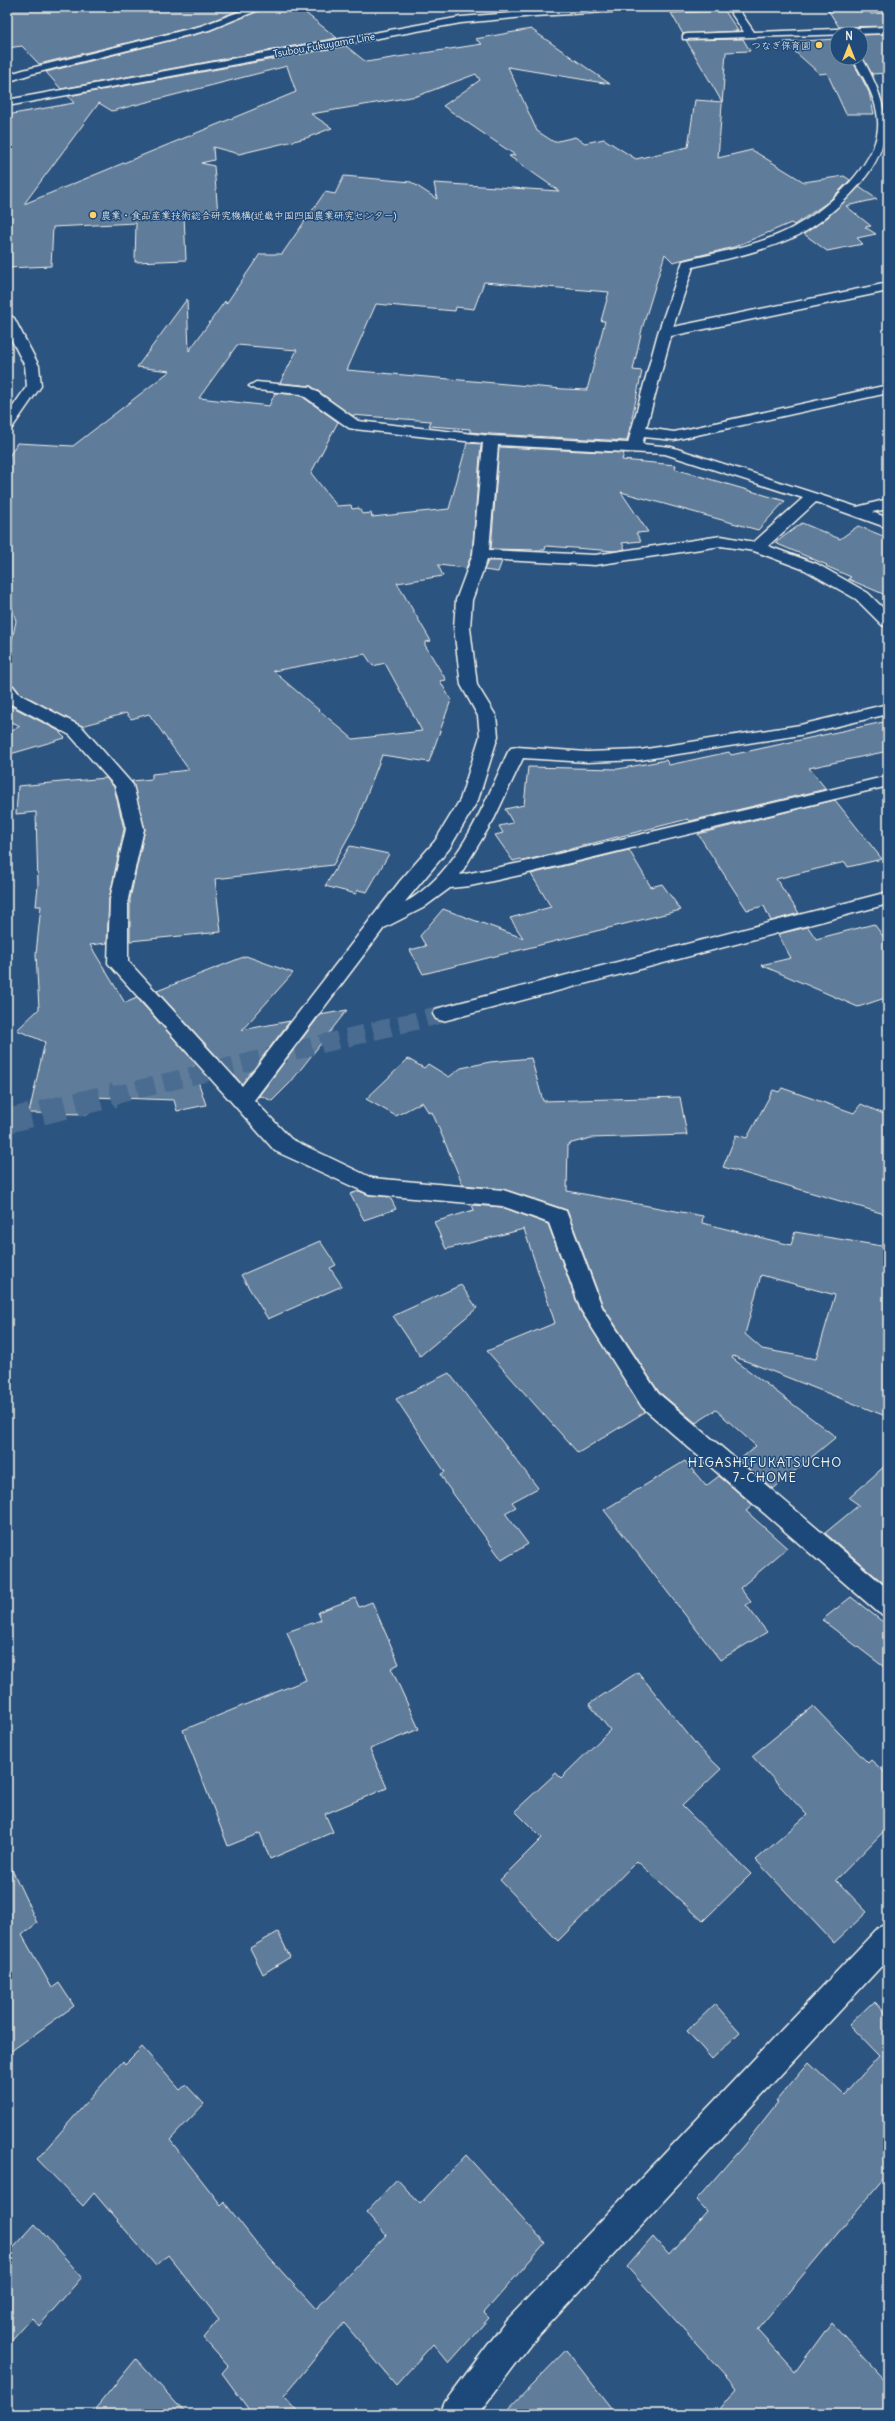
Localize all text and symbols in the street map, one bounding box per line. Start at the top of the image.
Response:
north arrow [829,26,869,66]
text: N [845,29,853,43]
street label: Tsubou Fukuyama Line [272,30,376,60]
place label: つなぎ保育園 [751,39,811,52]
marker: つなぎ保育園 [814,40,824,50]
place label: 農業・食品産業技術総合研究機構(近畿中国四国農業研究センター) [101,209,397,222]
marker: 農業・食品産業技術総合研究機構(近畿中国四国農業研究センター) [88,210,98,220]
district label: HIGASHIFUKATSUCHO 7-CHOME [688,1454,842,1486]

